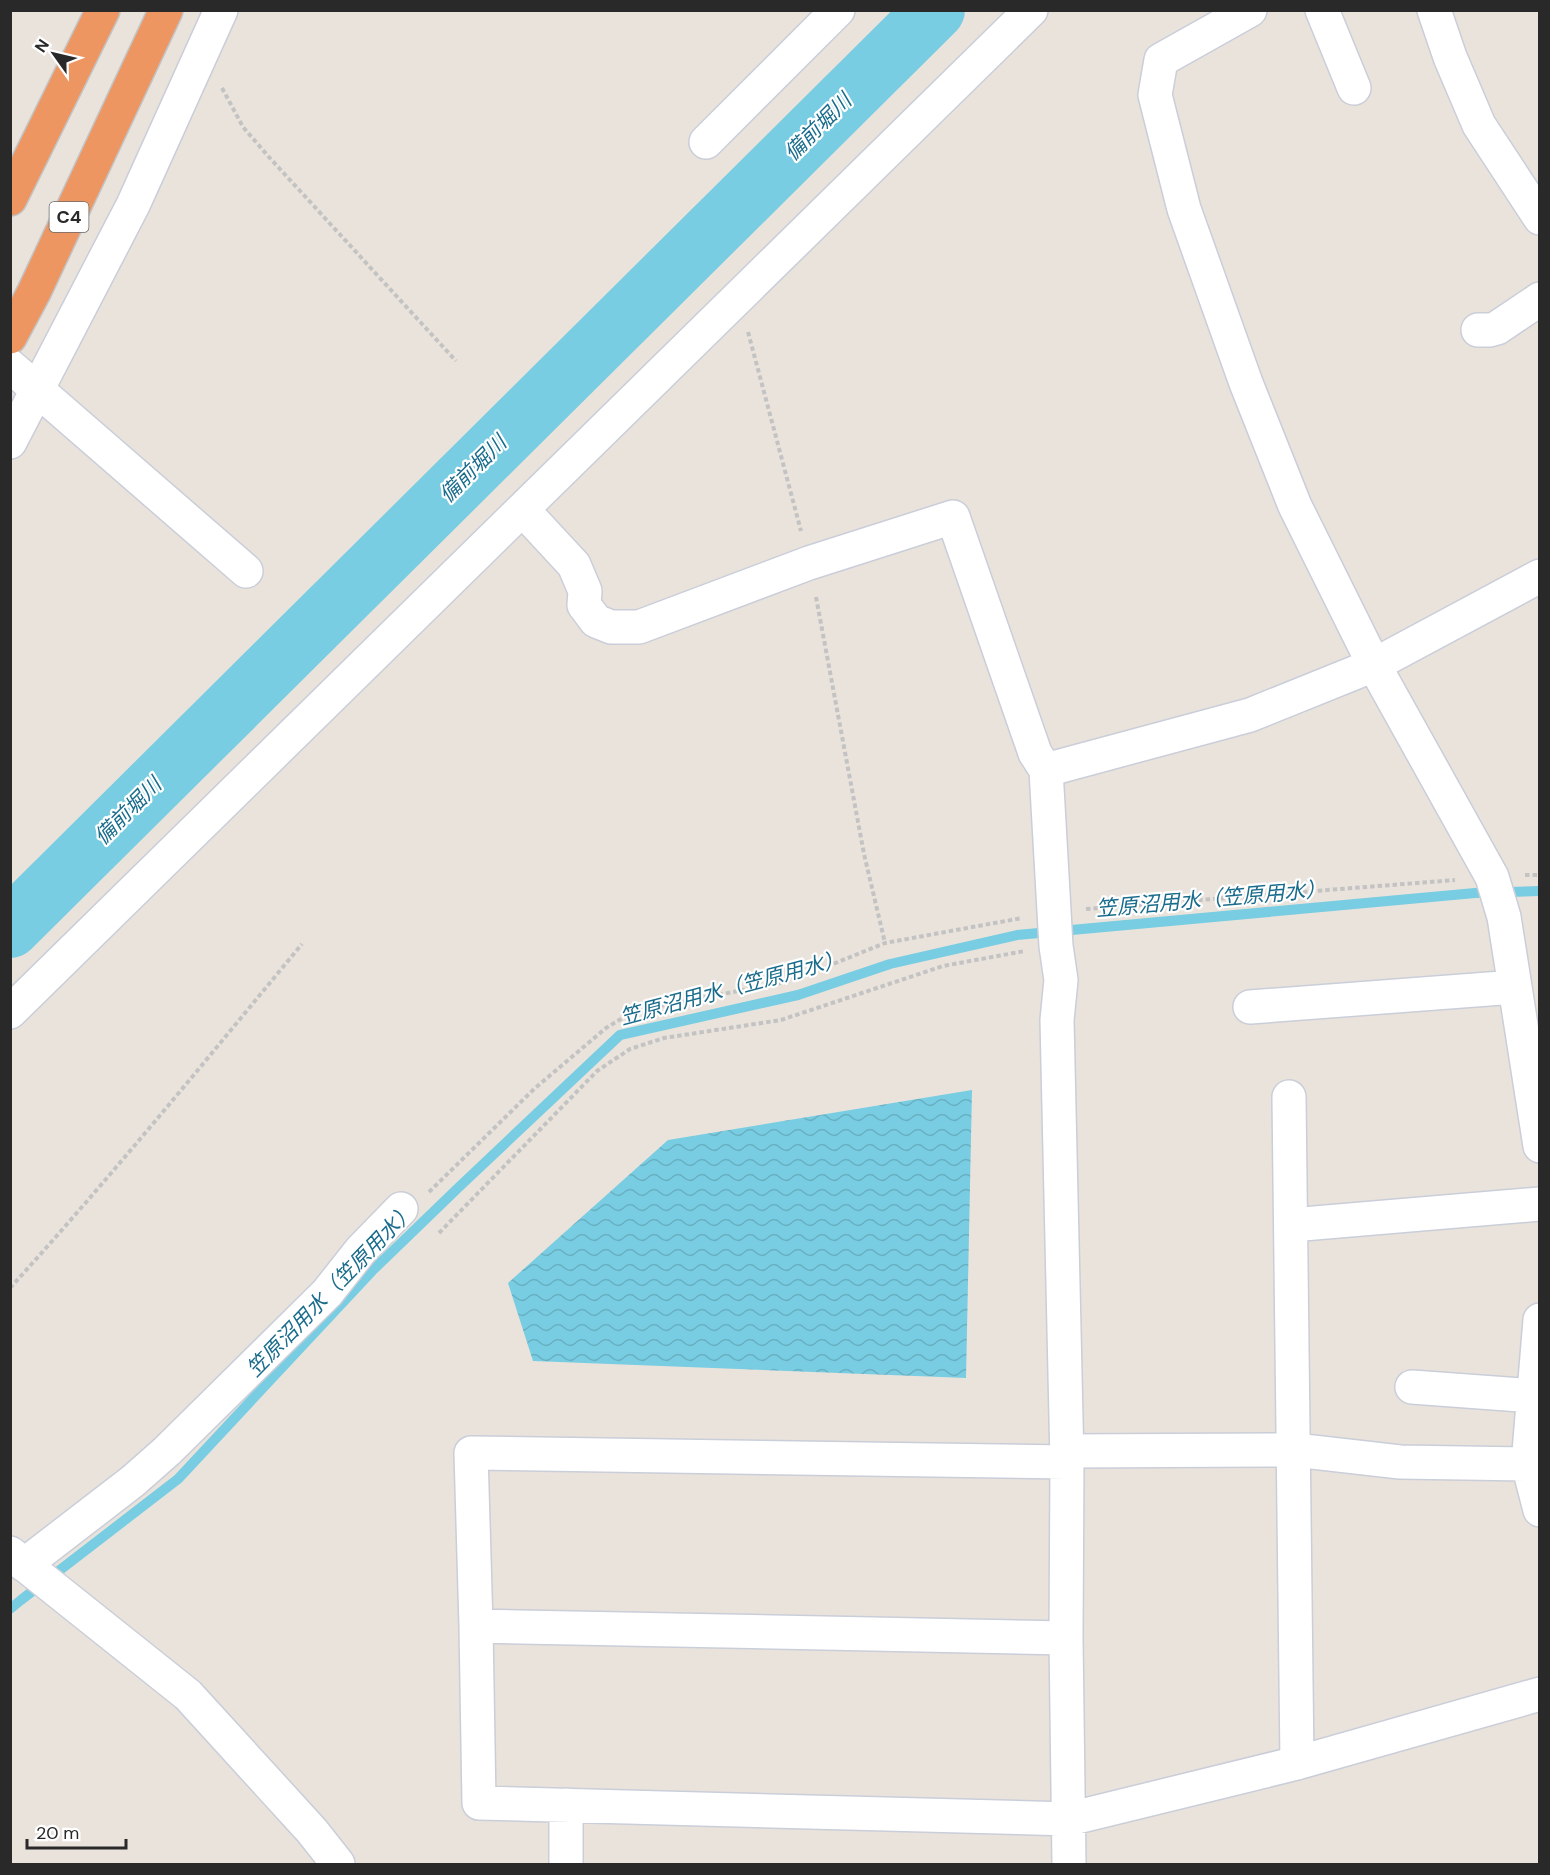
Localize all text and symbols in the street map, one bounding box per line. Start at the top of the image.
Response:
north arrow [24,24,84,84]
text: N [30,35,54,57]
water label: 備前堀川 [778,86,859,167]
road number: C4 [50,202,88,232]
water label: 備前堀川 [433,428,514,509]
water label: 備前堀川 [88,770,169,851]
water label: 笠原沼用水（笠原用水） [1095,875,1327,923]
water label: 笠原沼用水（笠原用水） [617,945,847,1031]
water label: 笠原沼用水（笠原用水） [241,1197,421,1383]
scale bar [27,1812,126,1850]
text: 20 m [36,1821,79,1845]

